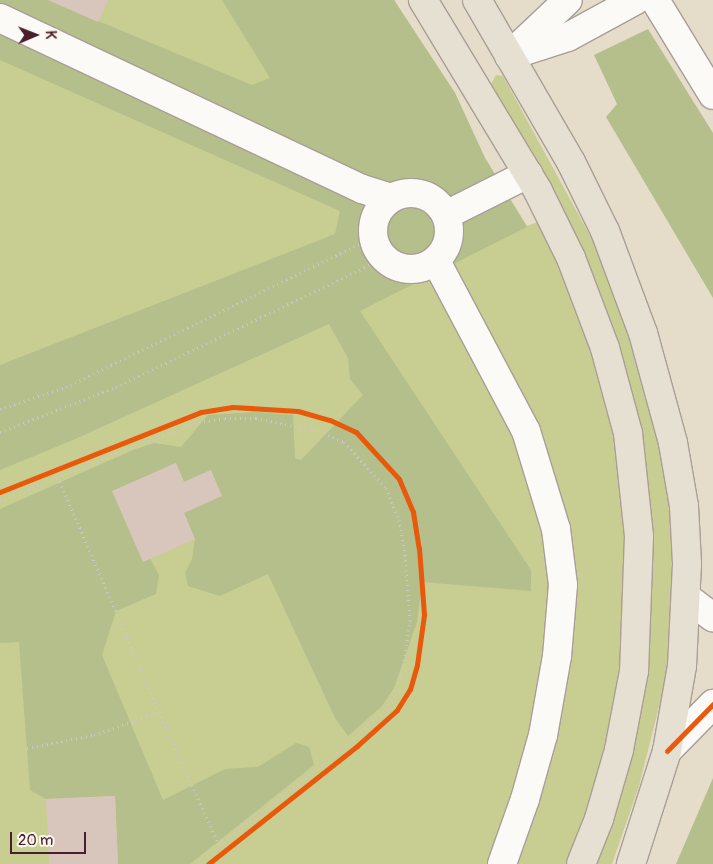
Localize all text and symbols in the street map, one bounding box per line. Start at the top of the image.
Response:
north arrow [10,10,60,60]
text: K [42,30,59,39]
scale bar [12,822,89,854]
text: 20 m [18,831,53,850]

